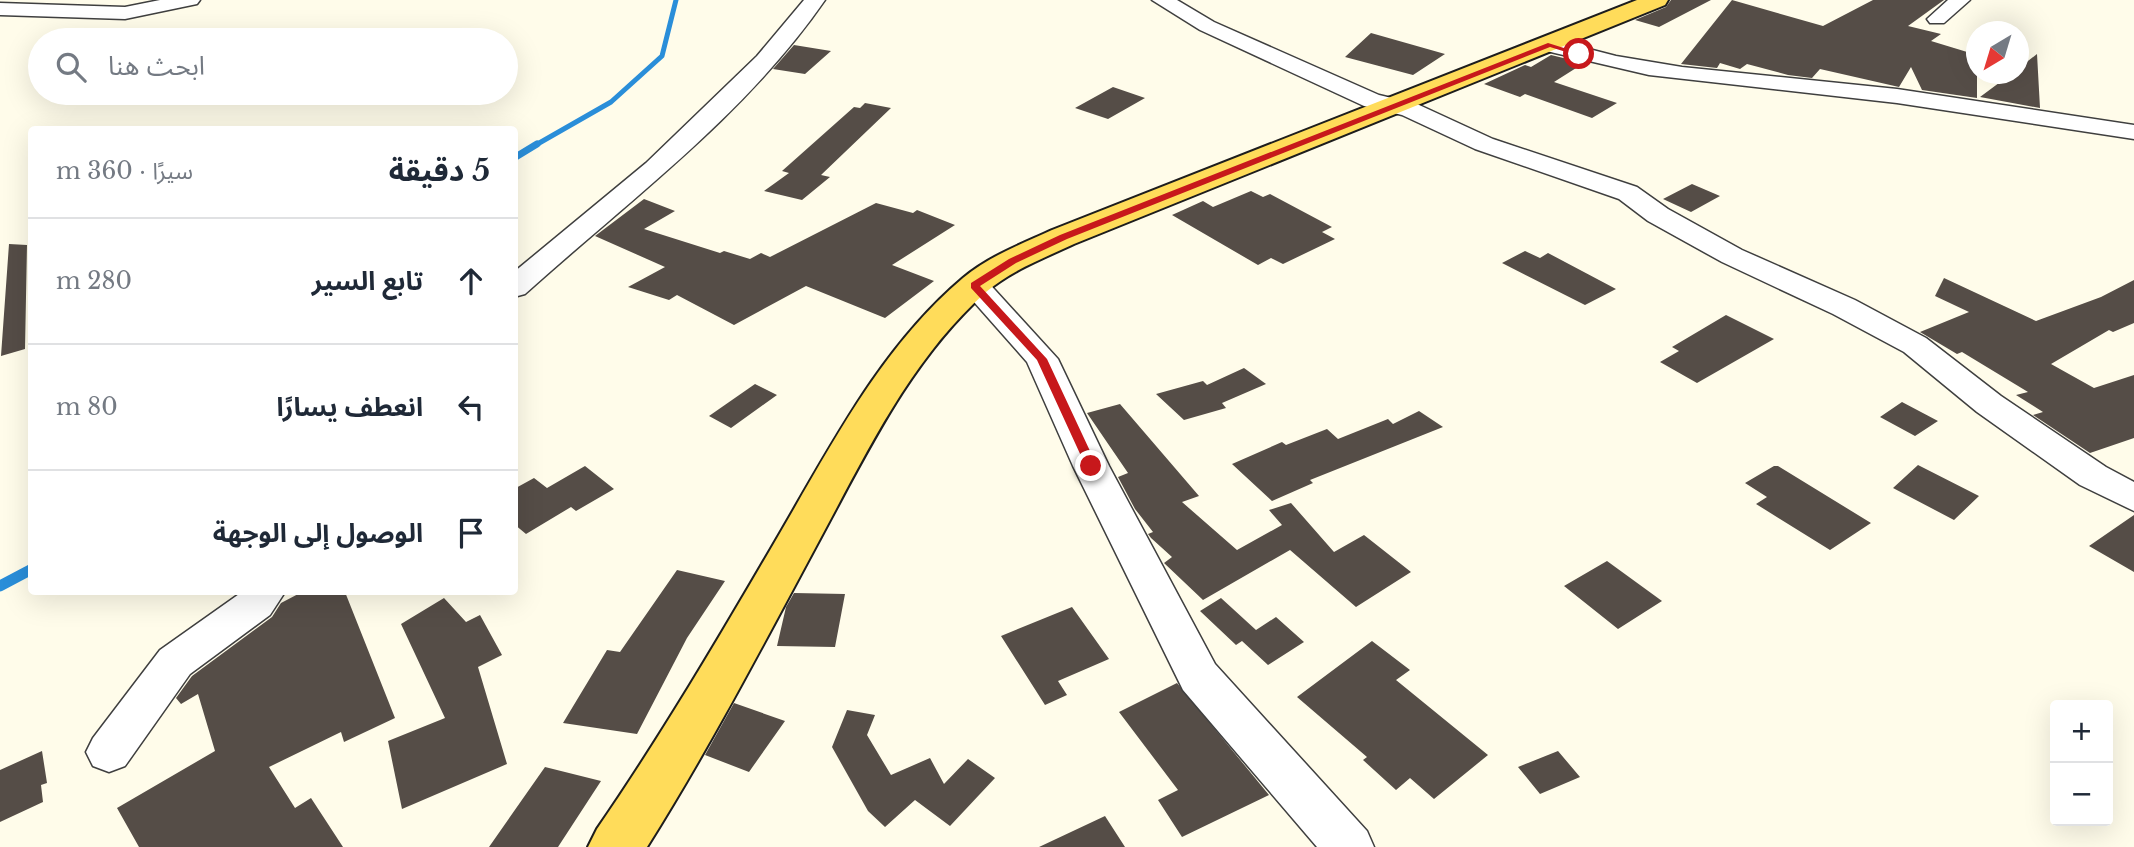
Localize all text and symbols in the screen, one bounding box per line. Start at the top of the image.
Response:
north arrow [1966,21,2029,84]
search box [28,28,518,105]
route start [1563,38,1594,69]
icon: search [52,48,90,86]
text: ابحث هنا [108,50,205,82]
text: 5 دقيقة [389,152,490,189]
text: سيرًا · 360 m [56,157,193,185]
icon: ahead [452,262,490,300]
text: تابع السير [312,265,423,297]
text: 280 m [56,267,132,295]
icon: left [452,388,490,426]
text: انعطف يسارًا [276,391,423,423]
text: 80 m [56,393,118,421]
route end [1075,450,1106,481]
icon: arrive [452,514,490,552]
text: الوصول إلى الوجهة [213,517,423,549]
map controls [2050,700,2113,826]
button: + [2050,700,2113,763]
button: − [2050,763,2113,826]

